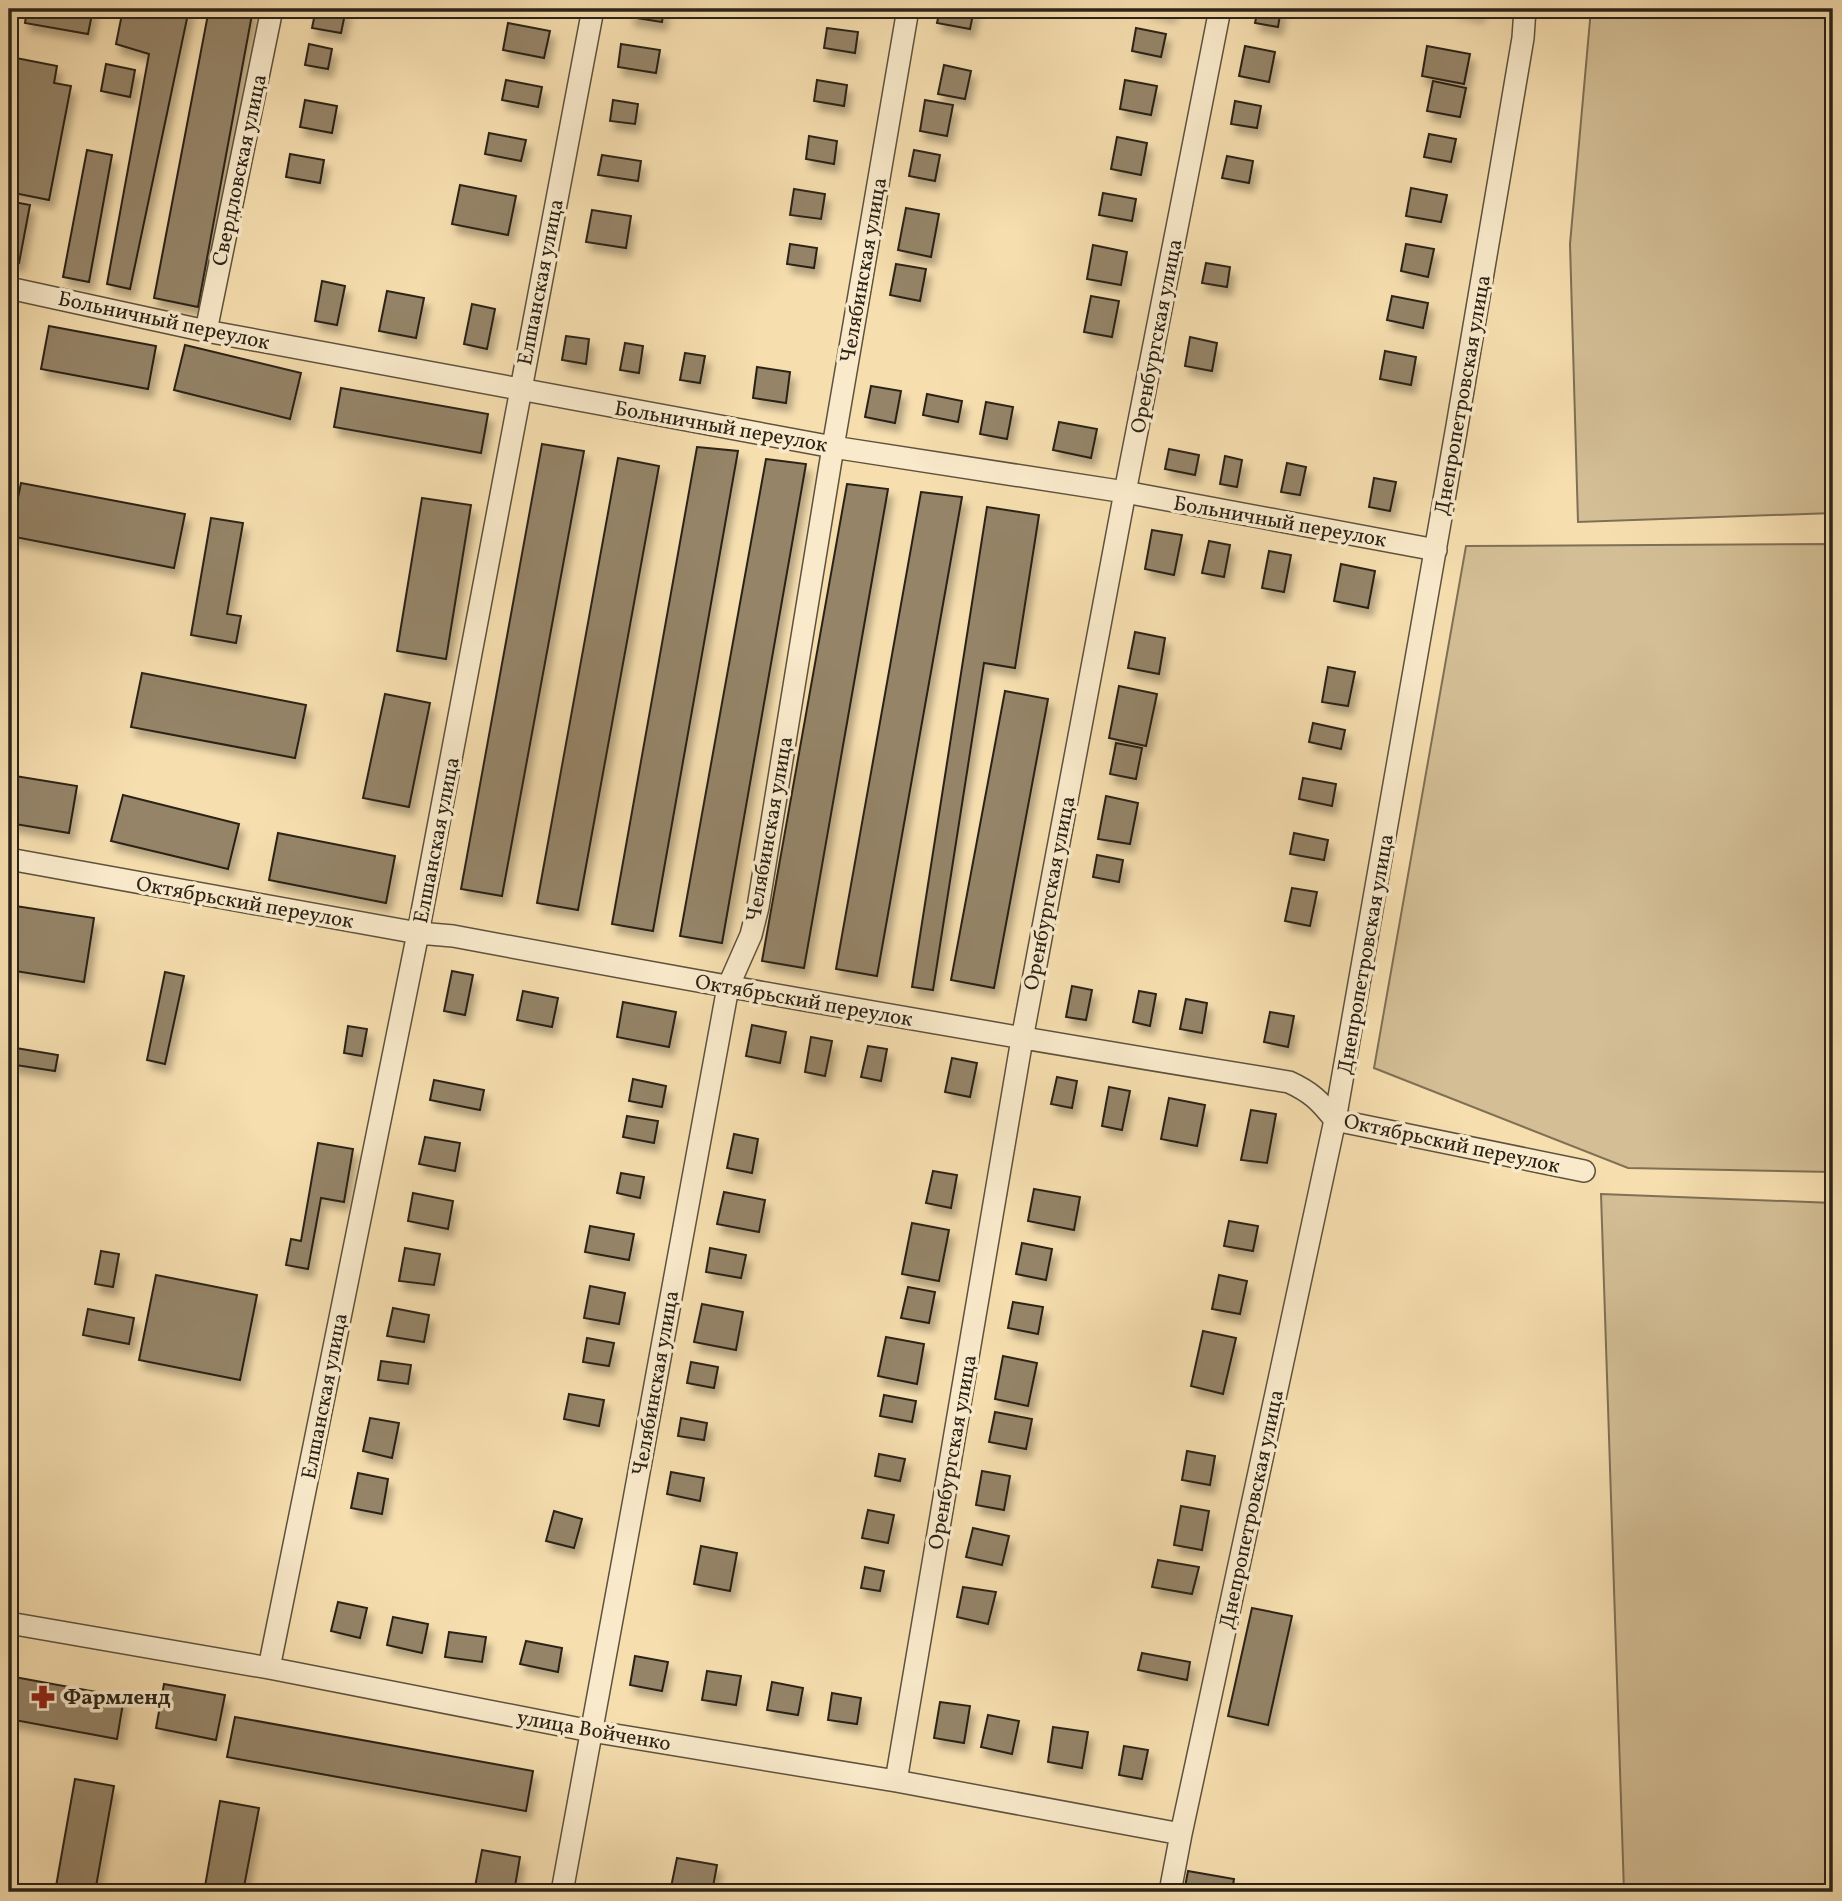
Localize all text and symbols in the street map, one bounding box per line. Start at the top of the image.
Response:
street label: Свердловская улица [206,72,275,269]
street label: Челябинская улица [834,175,895,365]
street label: Елшанская улица [511,197,572,368]
street label: Оренбургская улица [1124,237,1191,436]
street label: Днепропетровская улица [1428,273,1499,518]
street label: Больничный переулок [55,285,272,358]
street label: Больничный переулок [612,394,829,460]
street label: Больничный переулок [1171,489,1388,555]
street label: Челябинская улица [740,734,801,924]
street label: Елшанская улица [407,755,468,926]
street label: Оренбургская улица [1017,794,1084,993]
street label: Днепропетровская улица [1331,832,1402,1077]
street label: Октябрьский переулок [134,870,356,937]
street label: Октябрьский переулок [693,968,915,1035]
street label: Октябрьский переулок [1341,1107,1562,1182]
street label: Челябинская улица [626,1288,687,1478]
street label: Елшанская улица [295,1311,356,1482]
street label: Оренбургская улица [922,1353,985,1552]
street label: Днепропетровская улица [1213,1387,1292,1632]
pharmacy icon: Фармленд [29,1683,57,1711]
place label: Фармленд [63,1684,171,1713]
street label: улица Войченко [515,1704,673,1759]

